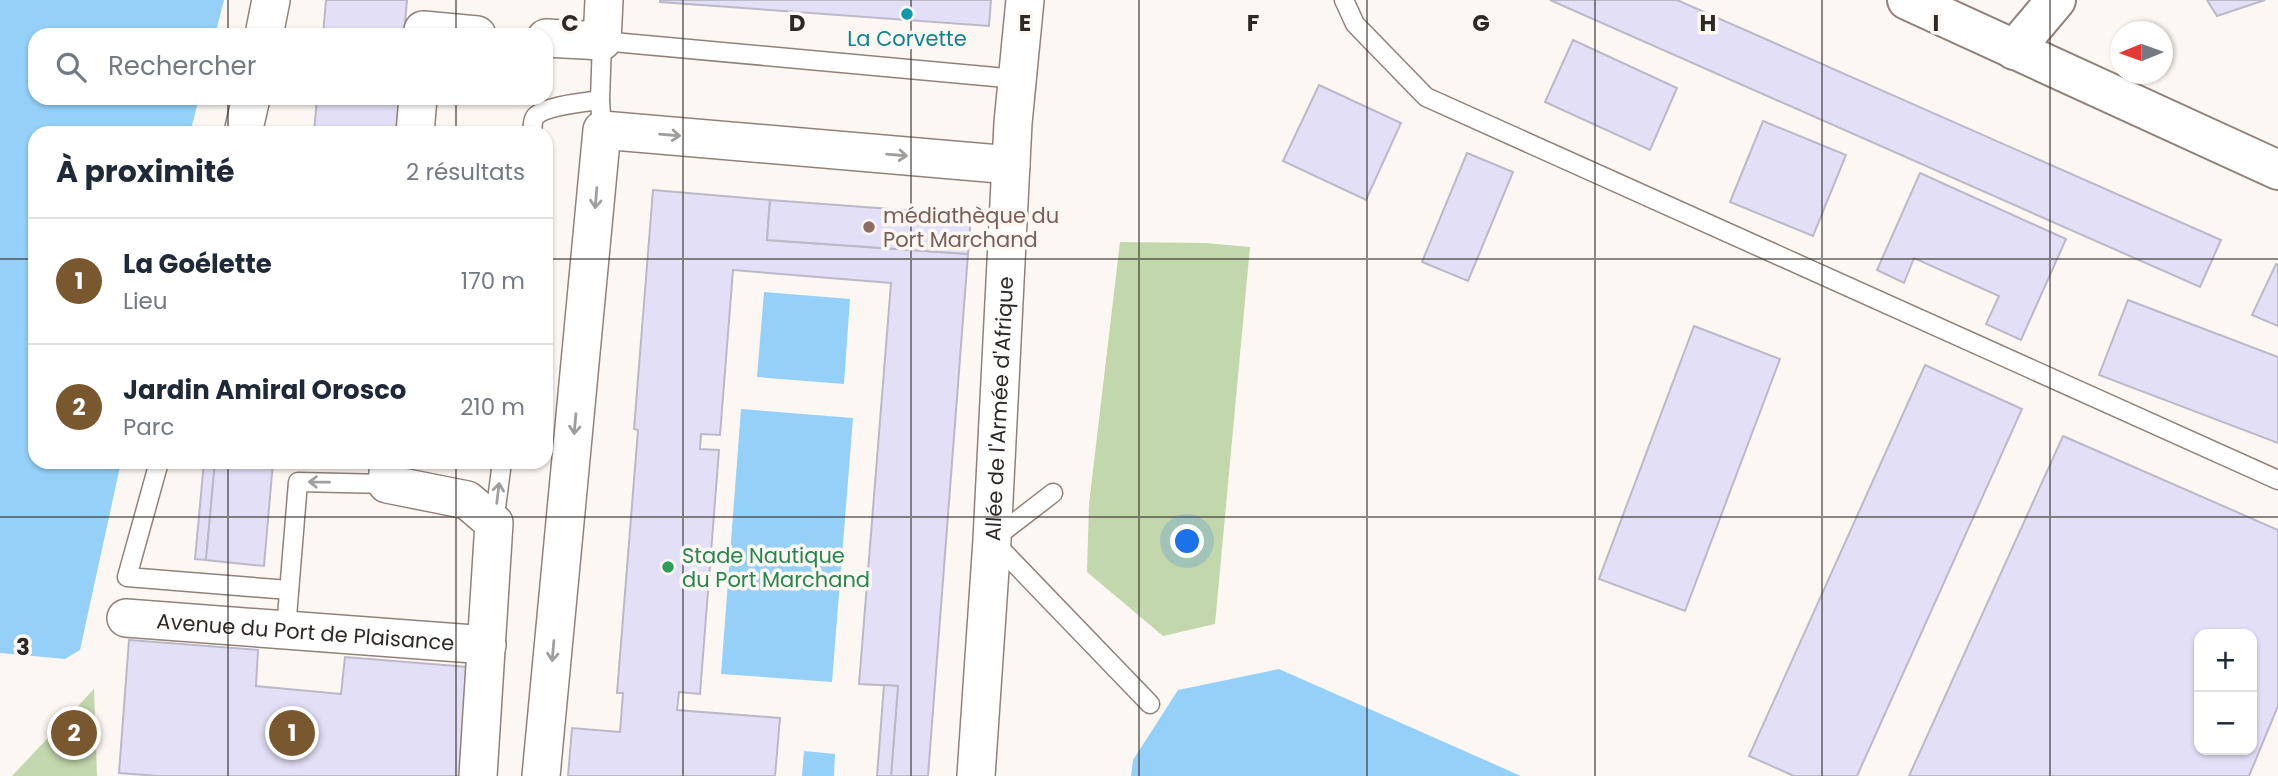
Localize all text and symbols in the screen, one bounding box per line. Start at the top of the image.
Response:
marker: La Corvette [899,6,915,22]
text: C [561,7,579,39]
text: D [789,7,805,39]
text: E [1019,7,1031,39]
text: F [1247,7,1259,39]
text: G [1472,7,1490,39]
text: H [1700,7,1716,39]
text: I [1933,7,1939,39]
north arrow [2110,21,2173,84]
place label: La Corvette [847,24,967,53]
search box [28,28,553,105]
icon: search [52,48,90,86]
text: Rechercher [108,48,256,84]
one-way arrow [658,129,681,142]
one-way arrow [885,149,908,162]
text: À proximité [56,150,235,193]
text: 2 résultats [406,156,525,188]
one-way arrow [589,186,602,208]
place label: médiathèque du Port Marchand [883,201,1059,254]
marker: médiathèque du Port Marchand [861,219,877,235]
text: La Goélette [123,246,272,282]
text: 1 [75,265,83,297]
text: 170 m [461,265,525,297]
street label: Allée de l'Armée d'Afrique [977,276,1020,542]
text: Lieu [123,285,168,317]
text: Jardin Amiral Orosco [123,372,406,408]
text: 2 [72,391,86,423]
text: 210 m [460,391,525,423]
text: Parc [123,411,174,443]
one-way arrow [568,412,581,435]
one-way arrow [308,475,331,489]
one-way arrow [492,482,505,505]
your location [1170,524,1204,558]
place label: Stade Nautique du Port Marchand [682,541,870,594]
marker: Stade Nautique du Port Marchand [660,559,676,575]
street label: Avenue du Port de Plaisance [156,606,455,657]
map controls [2194,629,2257,755]
button: + [2194,629,2257,692]
text: 3 [16,631,30,663]
one-way arrow [546,639,559,661]
button: − [2194,692,2257,755]
pin: 2 [51,707,97,759]
pin: 1 [269,707,315,759]

